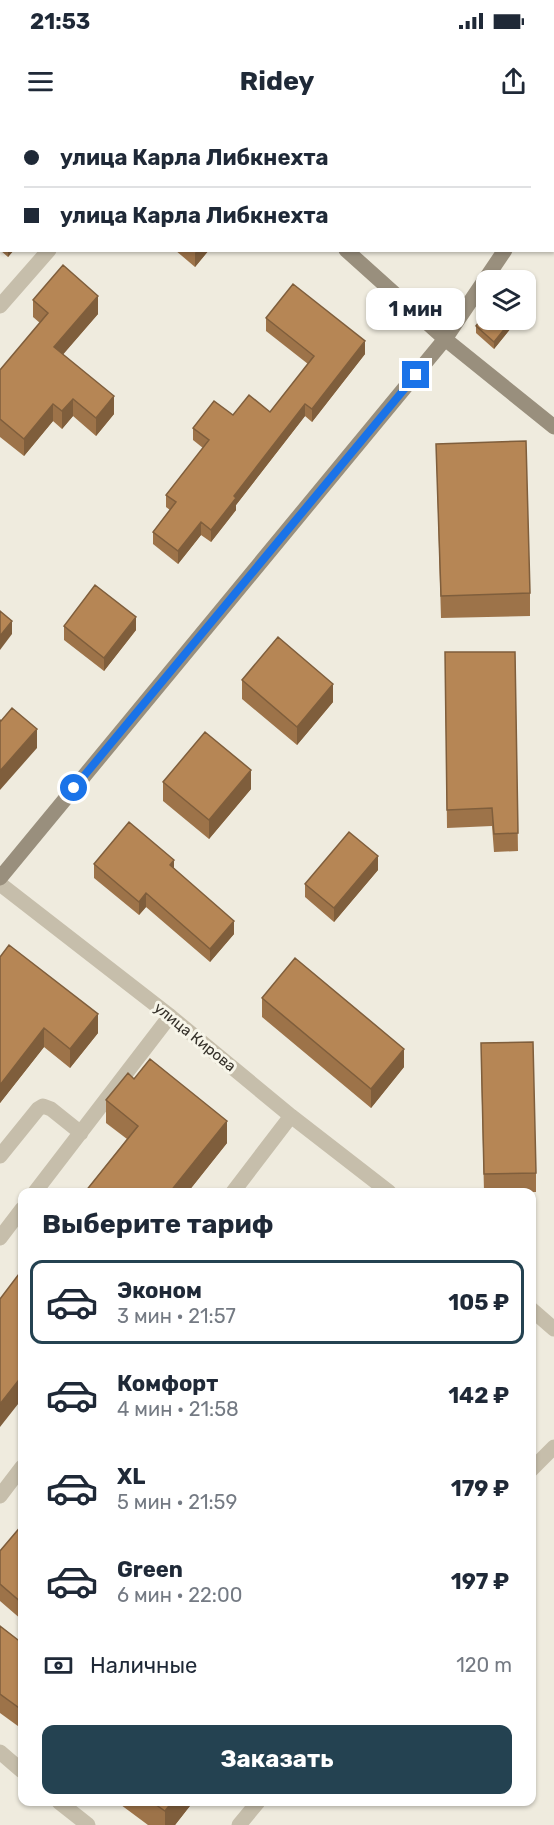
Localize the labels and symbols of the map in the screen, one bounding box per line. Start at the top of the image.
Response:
callout: 1 мин [366,288,466,330]
route end [402,361,429,388]
route start [60,774,87,801]
street label: улица Кирова [151,999,239,1075]

